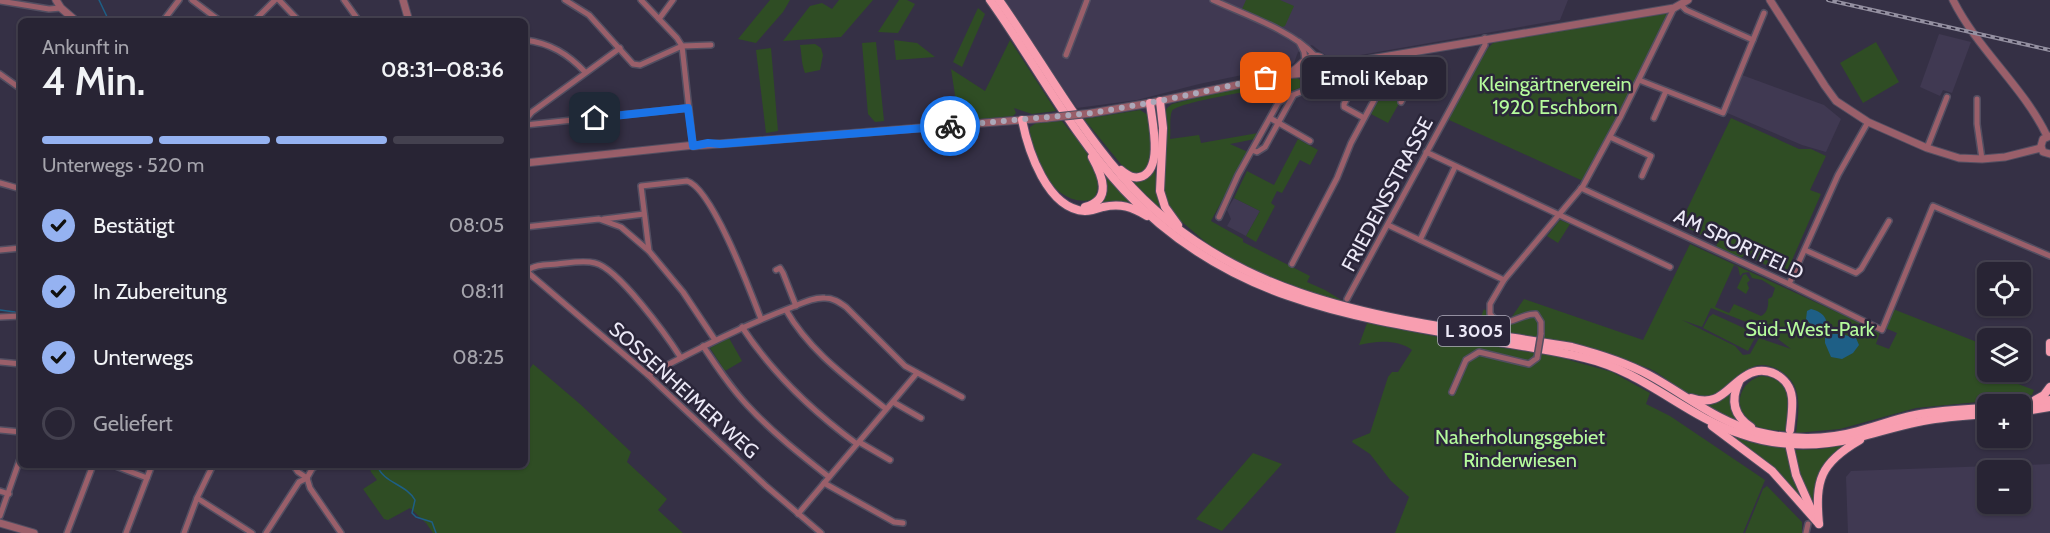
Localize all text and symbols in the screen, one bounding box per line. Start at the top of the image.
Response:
text: Ankunft in [42,35,129,59]
pin [1240,52,1291,103]
text: 08:31–08:36 [381,56,504,83]
text: 4 Min. [42,57,145,105]
callout: Emoli Kebap [1302,57,1446,99]
icon: bag [1249,61,1282,94]
text: Emoli Kebap [1320,66,1428,90]
park label: Kleingärtnerverein 1920 Eschborn [1478,72,1632,119]
pin [569,92,620,143]
courier [920,96,980,156]
icon: home [578,101,611,134]
icon: bike [934,110,967,143]
street label: FRIEDENSSTRASSE [1336,113,1438,275]
text: Unterwegs · 520 m [42,153,204,177]
street label: AM SPORTFELD [1670,204,1808,284]
icon: check [42,209,75,242]
text: Bestätigt [93,212,175,239]
text: 08:05 [449,213,504,237]
map controls [1977,262,2031,514]
button: locate [1977,262,2031,316]
icon: check [42,275,75,308]
text: In Zubereitung [93,278,227,305]
text: 08:11 [461,279,504,303]
road number: L 3005 [1438,316,1510,346]
street label: SOSSENHEIMER WEG [604,317,764,463]
park label: Süd-West-Park [1745,317,1875,341]
button: layers [1977,328,2031,382]
icon: check [42,341,75,374]
text: Unterwegs [93,344,193,371]
text: 08:25 [452,345,504,369]
button: + [1977,394,2031,448]
text: Geliefert [93,410,173,437]
park label: Naherholungsgebiet Rinderwiesen [1435,425,1605,472]
button: − [1977,460,2031,514]

